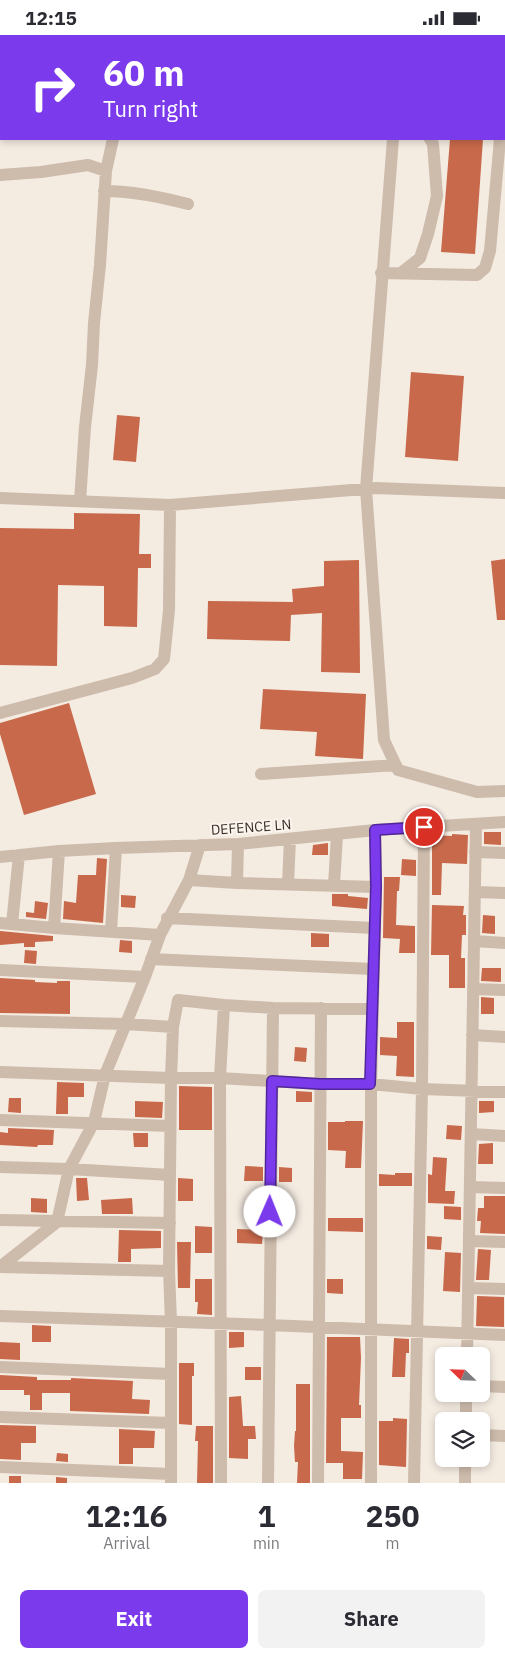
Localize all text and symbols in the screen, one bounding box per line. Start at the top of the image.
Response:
text: 12:15 [25,6,77,30]
text: 60 m [103,50,185,96]
icon: right [20,55,85,120]
text: Turn right [103,94,198,123]
pin [403,806,445,848]
icon: arrive [410,813,438,841]
street label: DEFENCE LN [210,815,292,839]
position arrow [243,1185,295,1237]
north arrow [435,1347,490,1403]
map controls [435,1347,490,1467]
button: layers [435,1412,490,1467]
text: 12:16 [86,1496,167,1535]
text: 1 [257,1496,275,1535]
text: 250 [365,1496,419,1535]
text: Arrival [103,1533,150,1553]
text: min [253,1533,280,1553]
text: m [385,1533,399,1553]
button: Exit [20,1590,248,1648]
button: Share [258,1590,485,1648]

